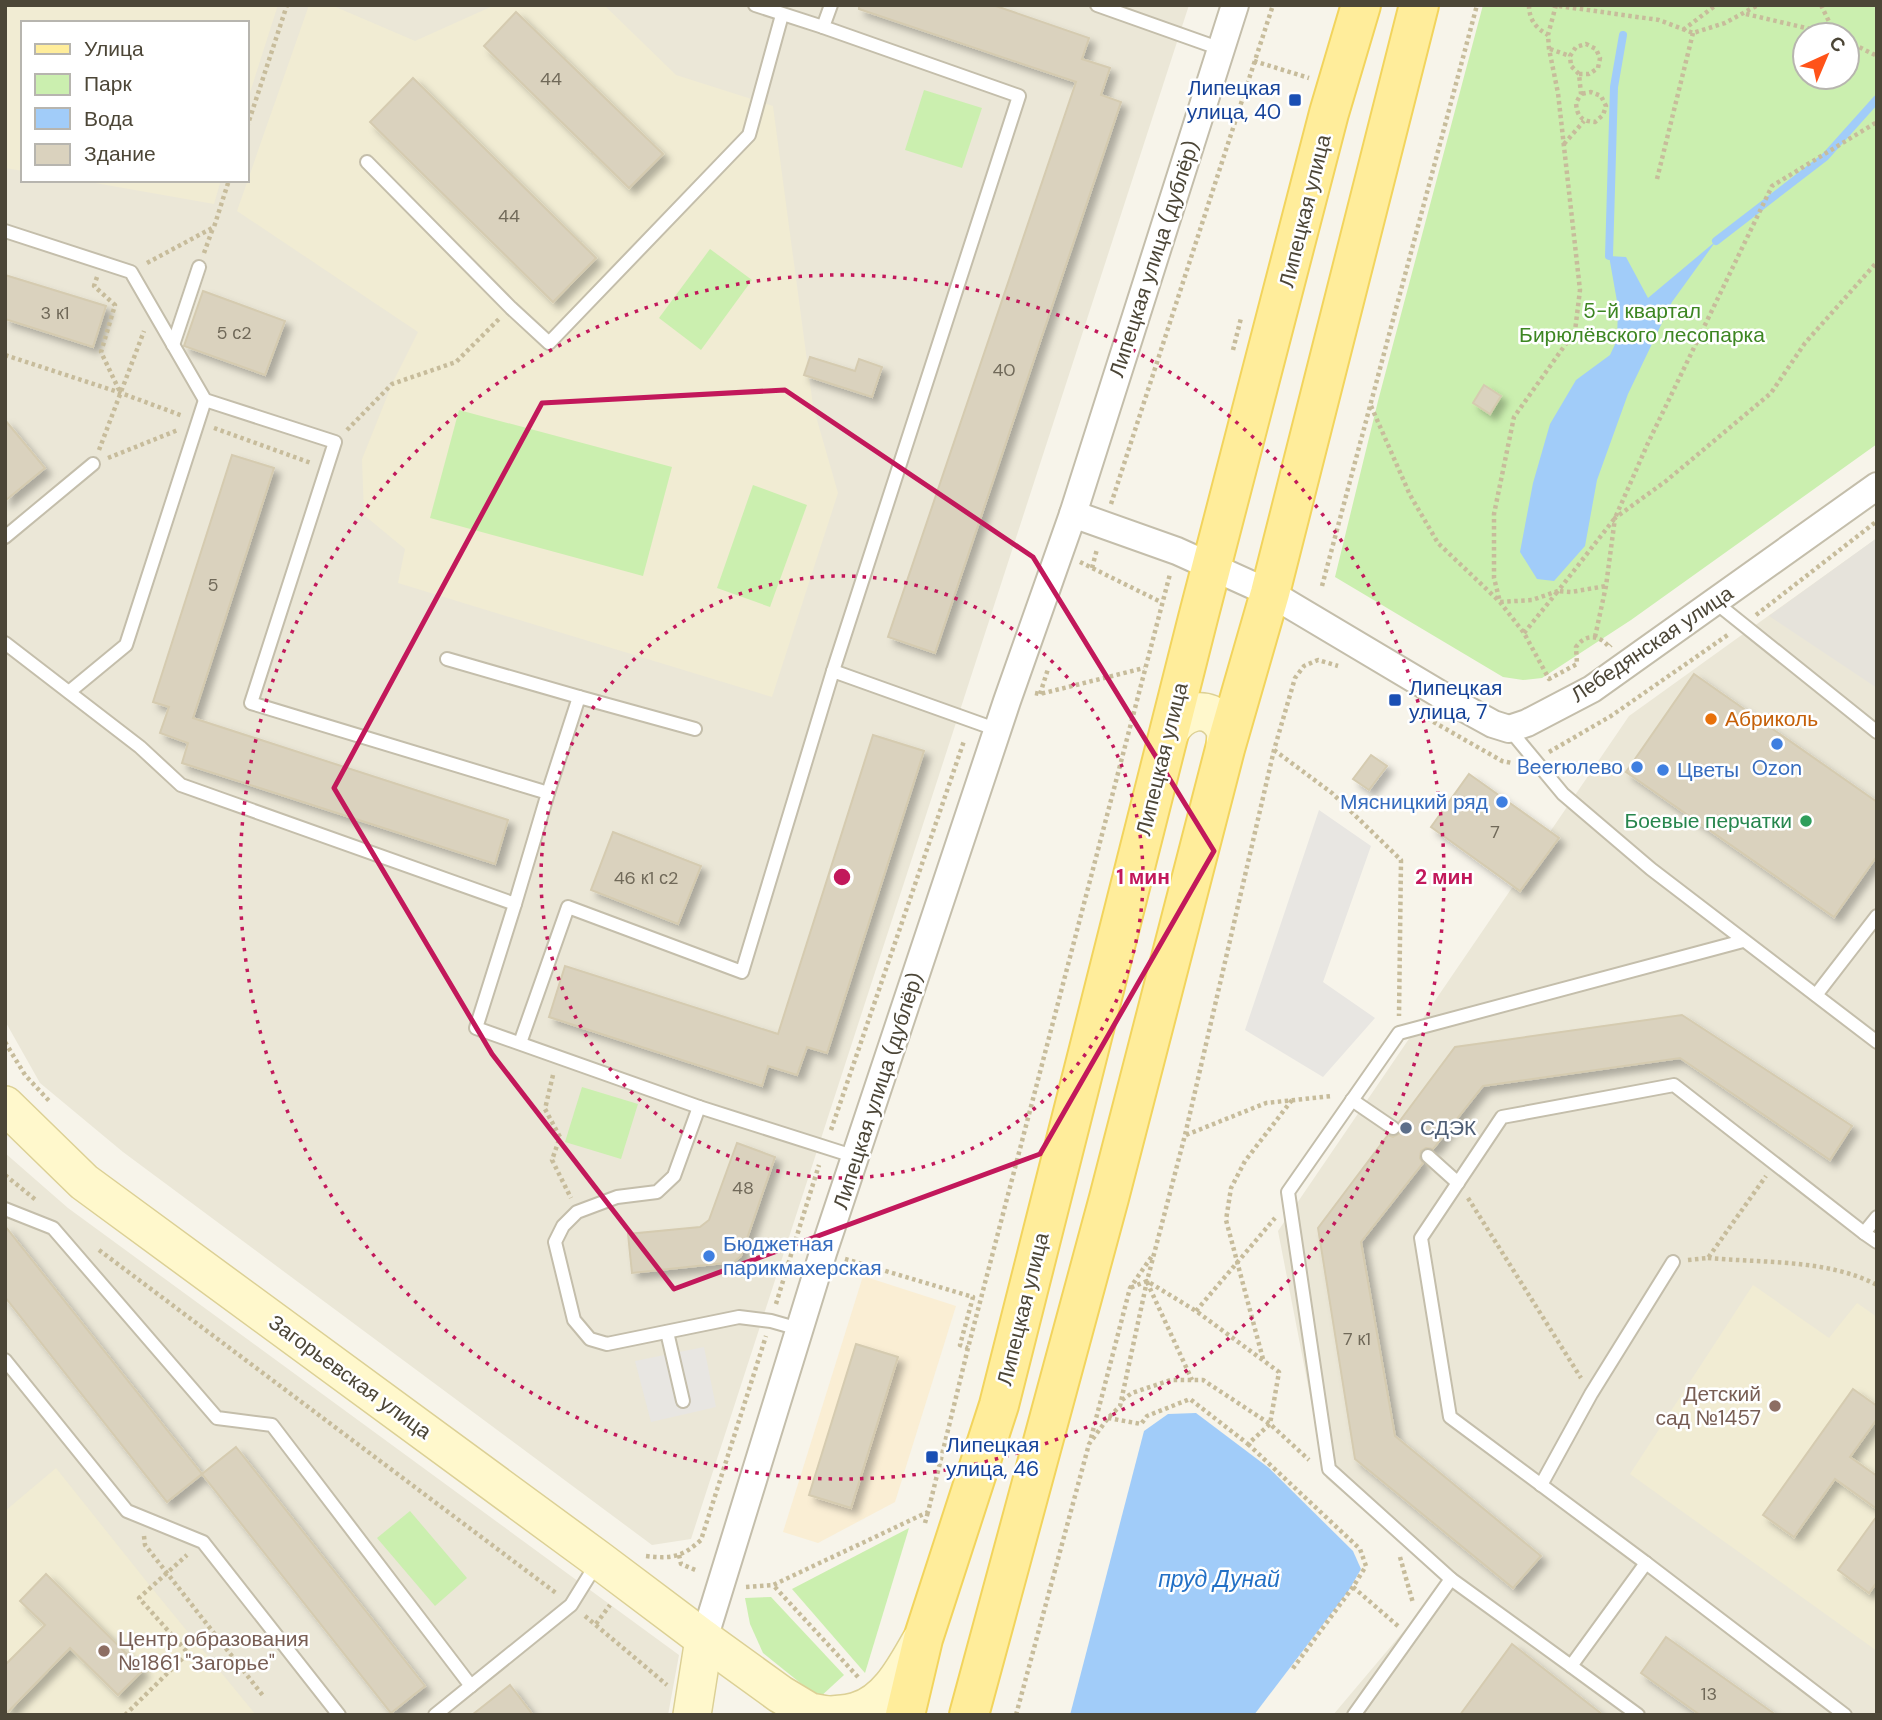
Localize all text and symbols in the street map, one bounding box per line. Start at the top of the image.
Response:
legend [21,21,248,182]
north arrow [1791,21,1861,91]
text: С [1824,30,1851,58]
text: Улица [84,35,144,63]
house number: 44 [540,67,562,91]
text: Парк [84,70,132,98]
place label: Липецкая улица, 40 [1187,74,1281,126]
marker: Липецкая улица, 40 [1287,92,1303,108]
text: Вода [84,105,133,133]
street label: Липецкая улица [1272,131,1338,290]
street label: Липецкая улица (дублёр) [1102,137,1206,381]
text: Здание [84,140,156,168]
house number: 44 [498,204,520,228]
park label: 5-й квартал Бирюлёвского лесопарка [1519,297,1765,349]
house number: 3 к1 [41,301,69,325]
house number: 5 с2 [216,321,252,345]
house number: 40 [992,358,1016,382]
house number: 5 [208,573,218,597]
street label: Лебедянская улица [1565,579,1739,709]
place label: Липецкая улица, 7 [1409,674,1502,726]
street label: Липецкая улица [1129,679,1195,838]
marker: Липецкая улица, 7 [1387,692,1403,708]
place label: Абриколь [1725,705,1818,733]
marker: Абриколь [1703,711,1719,727]
marker: Ozon [1769,736,1785,752]
place label: Beerюлево [1517,753,1623,781]
place label: Ozon [1752,754,1802,782]
place label: Цветы [1677,756,1739,784]
marker: Beerюлево [1629,759,1645,775]
marker: Цветы [1655,762,1671,778]
place label: Мясницкий ряд [1340,788,1488,816]
marker: Мясницкий ряд [1494,794,1510,810]
place label: Боевые перчатки [1624,807,1792,835]
marker: Боевые перчатки [1798,813,1814,829]
house number: 7 [1490,820,1500,844]
text: 1 мин [1116,863,1170,891]
text: 2 мин [1415,863,1473,891]
centre of rings [830,865,854,889]
house number: 46 к1 с2 [614,866,678,890]
street label: Липецкая улица (дублёр) [826,969,930,1213]
place label: СДЭК [1420,1114,1477,1142]
marker: СДЭК [1398,1120,1414,1136]
house number: 48 [732,1176,754,1200]
street label: Липецкая улица [990,1229,1056,1388]
place label: Бюджетная парикмахерская [723,1230,882,1282]
marker: Бюджетная парикмахерская [701,1248,717,1264]
street label: Загорьевская улица [263,1308,437,1446]
house number: 7 к1 [1343,1327,1371,1351]
place label: Детский сад №1457 [1655,1380,1761,1432]
marker: Детский сад №1457 [1767,1398,1783,1414]
place label: Липецкая улица, 46 [946,1431,1039,1483]
marker: Липецкая улица, 46 [924,1449,940,1465]
water label: пруд Дунай [1158,1564,1280,1594]
place label: Центр образования №1861 "Загорье" [118,1625,309,1677]
marker: Центр образования №1861 "Загорье" [96,1643,112,1659]
house number: 13 [1701,1682,1717,1706]

